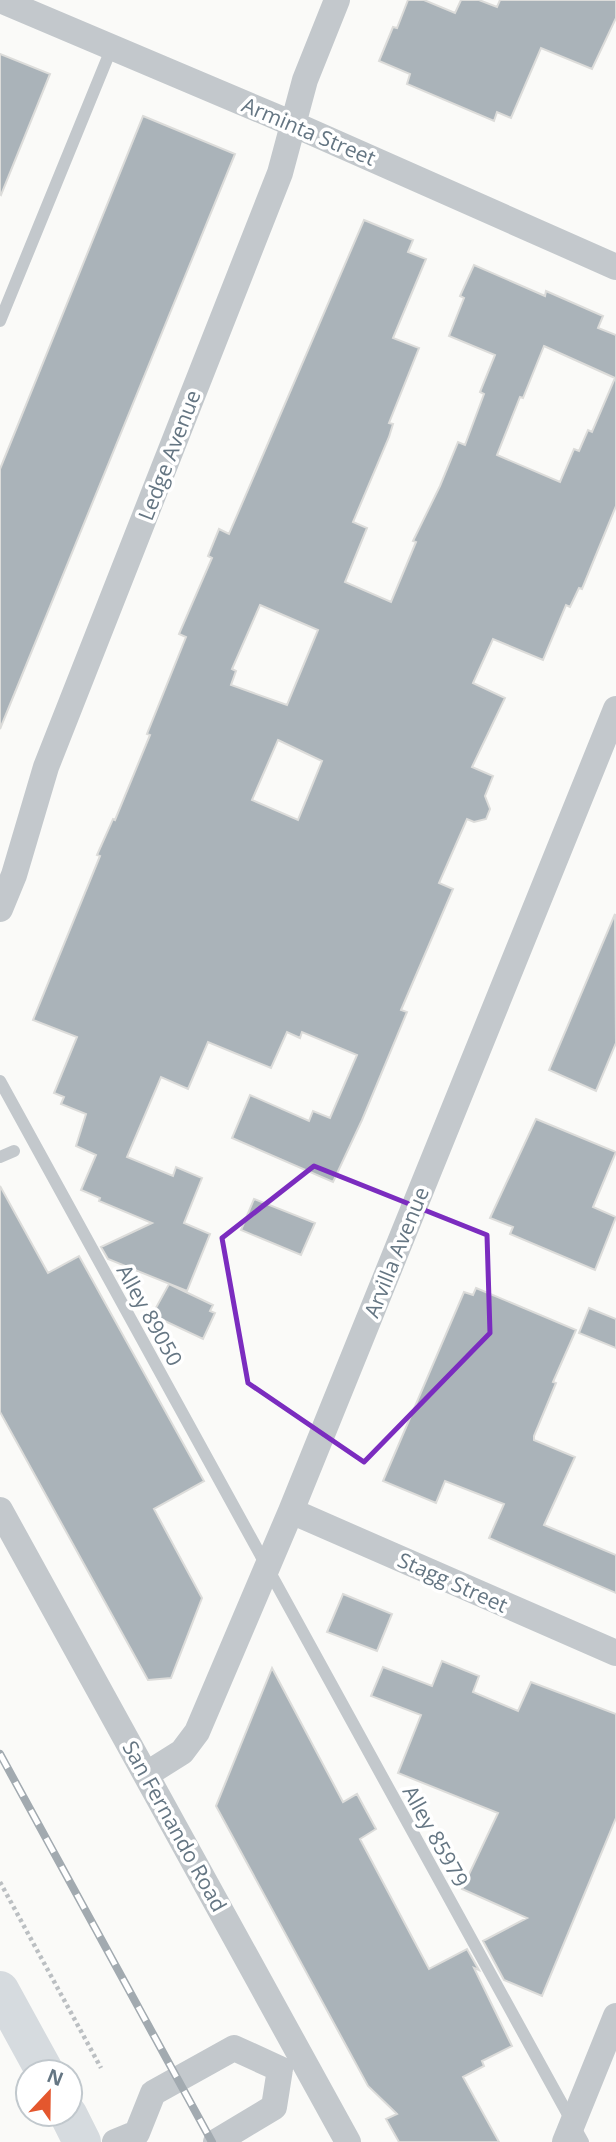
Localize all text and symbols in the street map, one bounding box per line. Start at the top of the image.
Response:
street label: Arminta Street [238,90,380,172]
street label: Ledge Avenue [131,386,207,524]
street label: Arvilla Avenue [357,1183,435,1321]
street label: Alley 89050 [111,1259,189,1371]
street label: Stagg Street [394,1545,512,1619]
street label: San Fernando Road [116,1736,234,1916]
street label: Alley 85979 [397,1780,475,1892]
north arrow [14,2058,84,2128]
text: N [43,2062,67,2092]

